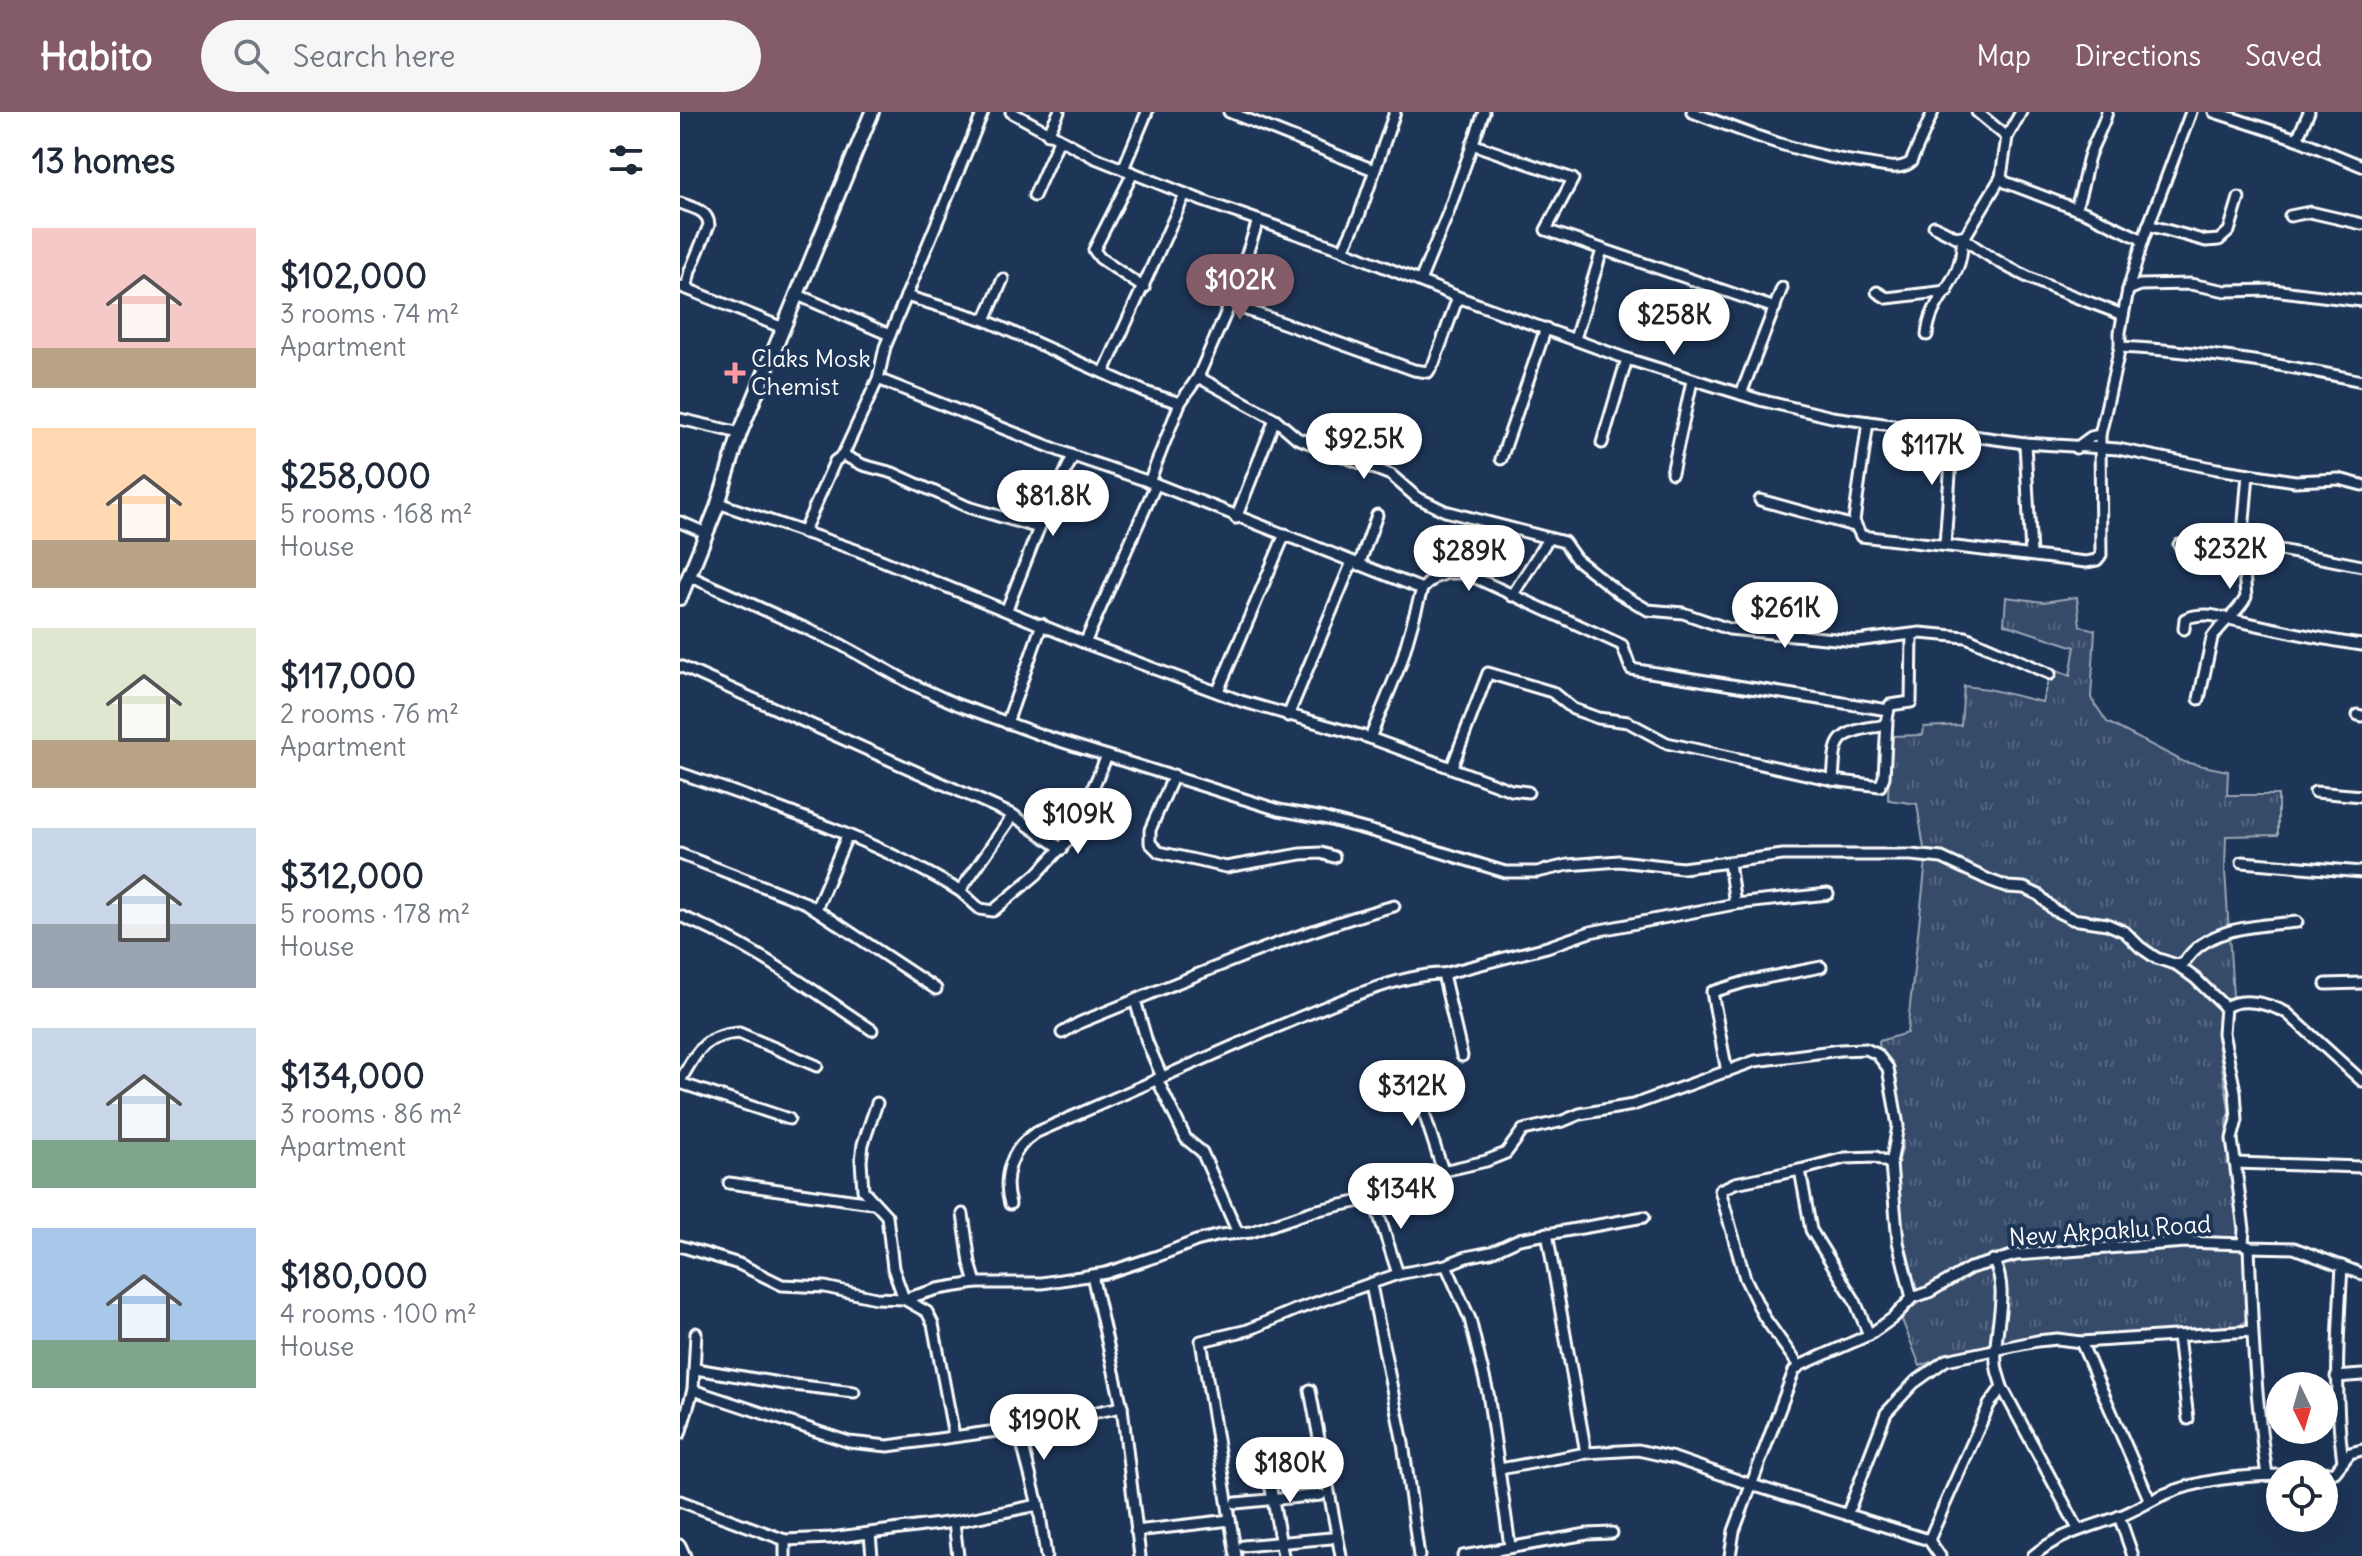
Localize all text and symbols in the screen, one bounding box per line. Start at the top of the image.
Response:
search box [201,20,761,92]
text: Habito [40,33,153,80]
icon: search [229,34,273,78]
text: Search here [293,37,455,75]
text: Map [1976,38,2031,74]
text: Directions [2075,38,2201,74]
text: Saved [2245,38,2322,74]
icon: filters [604,138,648,182]
text: 13 homes [32,139,175,182]
text: $102,000 [280,254,427,297]
pin: $102K [1184,254,1296,322]
icon: home [96,260,192,356]
text: $102K [1204,263,1276,296]
pin: $258K [1618,289,1730,357]
text: 3 rooms · 74 m² [280,297,459,330]
text: $258K [1637,298,1711,331]
text: Apartment [280,330,406,363]
place label: Claks Mosk Chemist [751,343,871,401]
marker: Claks Mosk Chemist [726,364,744,382]
pin: $92.5K [1299,413,1429,481]
pin: $117K [1876,419,1988,487]
text: $92.5K [1324,422,1404,455]
text: $117K [1900,428,1964,461]
text: $258,000 [280,454,431,497]
icon: home [96,460,192,556]
pin: $81.8K [988,470,1118,538]
text: $81.8K [1015,479,1091,512]
text: 5 rooms · 168 m² [280,497,473,530]
pin: $232K [2174,523,2286,591]
pin: $289K [1413,525,1525,593]
text: House [280,530,354,563]
text: $232K [2193,532,2267,565]
text: $289K [1432,534,1506,567]
pin: $261K [1729,582,1841,650]
text: $261K [1750,591,1820,624]
text: $117,000 [280,654,416,697]
icon: home [96,660,192,756]
text: 2 rooms · 76 m² [280,697,459,730]
text: Apartment [280,730,406,763]
pin: $109K [1022,788,1134,856]
text: $109K [1042,797,1114,830]
text: $312,000 [280,854,424,897]
icon: home [96,860,192,956]
text: 5 rooms · 178 m² [280,897,470,930]
text: House [280,930,354,963]
text: $134,000 [280,1054,425,1097]
icon: home [96,1060,192,1156]
pin: $312K [1356,1060,1468,1128]
text: $312K [1377,1069,1447,1102]
text: 3 rooms · 86 m² [280,1097,462,1130]
text: Apartment [280,1130,406,1163]
pin: $134K [1345,1163,1457,1231]
text: $134K [1366,1172,1436,1205]
street label: New Akpaklu Road [2008,1208,2212,1252]
text: $180,000 [280,1254,428,1297]
icon: home [96,1260,192,1356]
text: 4 rooms · 100 m² [280,1297,477,1330]
text: House [280,1330,354,1363]
north arrow [2266,1372,2338,1444]
map controls [2266,1372,2338,1532]
pin: $190K [988,1394,1100,1462]
text: $190K [1008,1403,1080,1436]
pin: $180K [1234,1437,1346,1505]
text: $180K [1254,1446,1326,1479]
button: locate [2266,1460,2338,1532]

